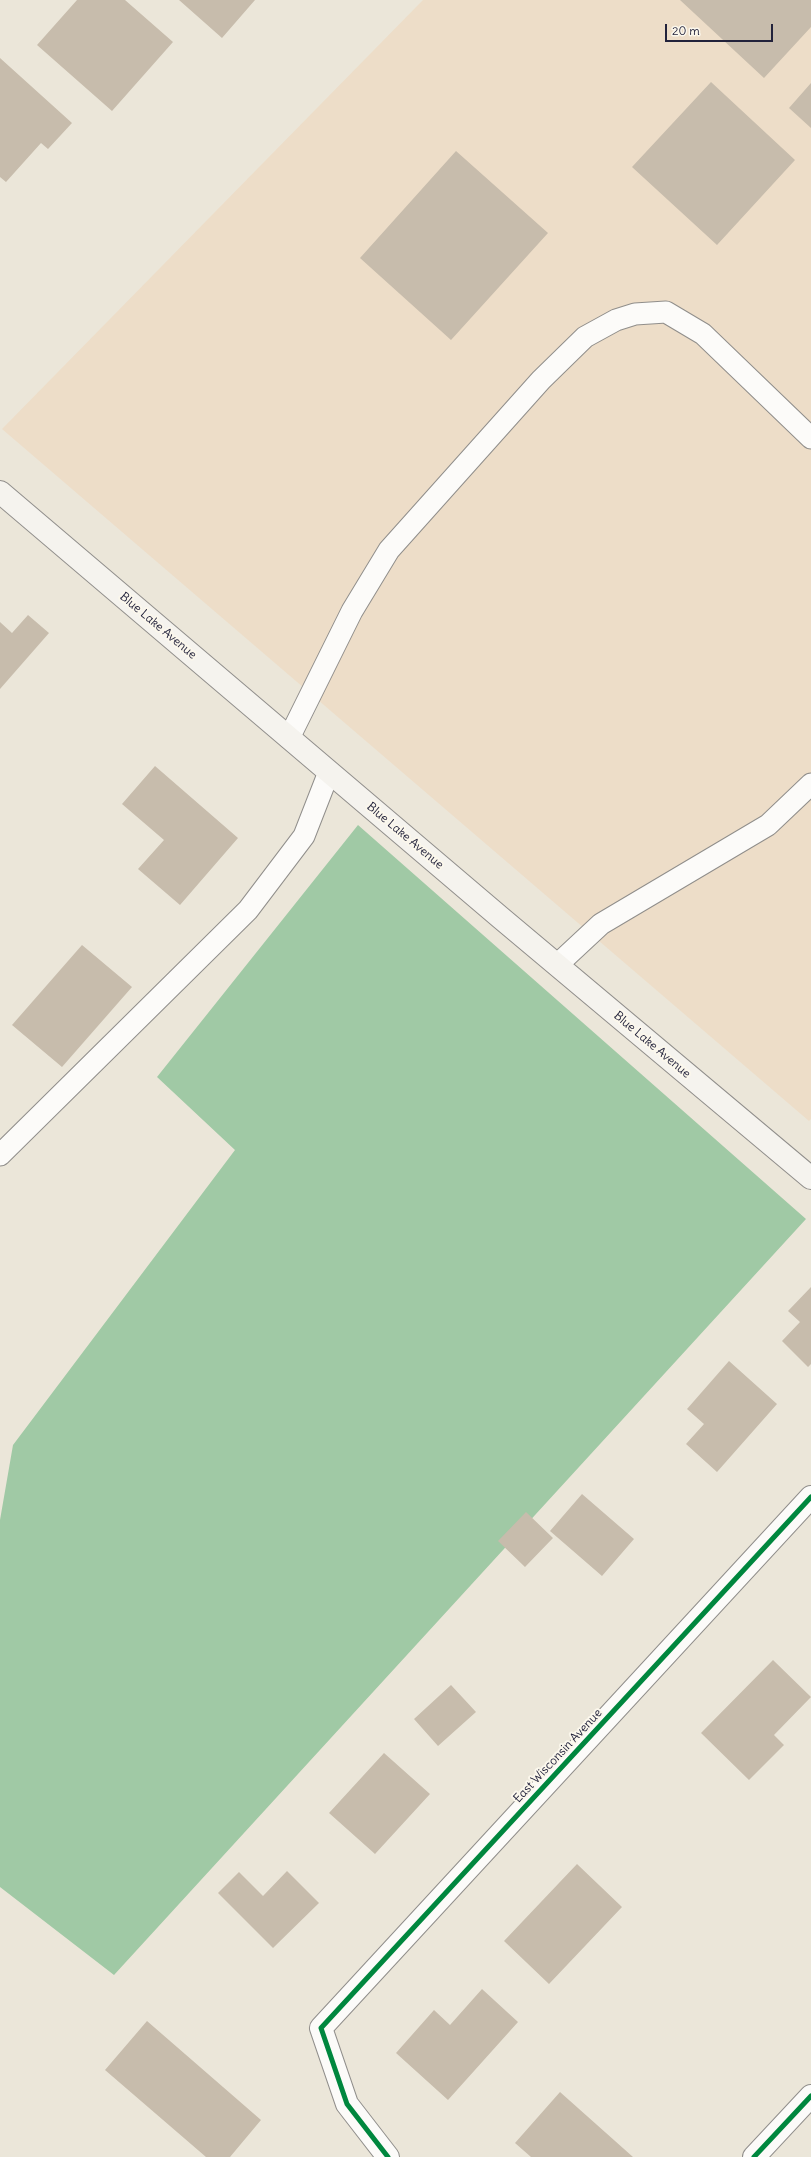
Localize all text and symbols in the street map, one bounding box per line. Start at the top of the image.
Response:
scale bar [667,16,775,42]
text: 20 m [672,23,700,38]
street label: Blue Lake Avenue [117,590,199,662]
street label: Blue Lake Avenue [364,800,446,872]
street label: Blue Lake Avenue [611,1009,693,1081]
street label: East Wisconsin Avenue [511,1706,605,1806]

